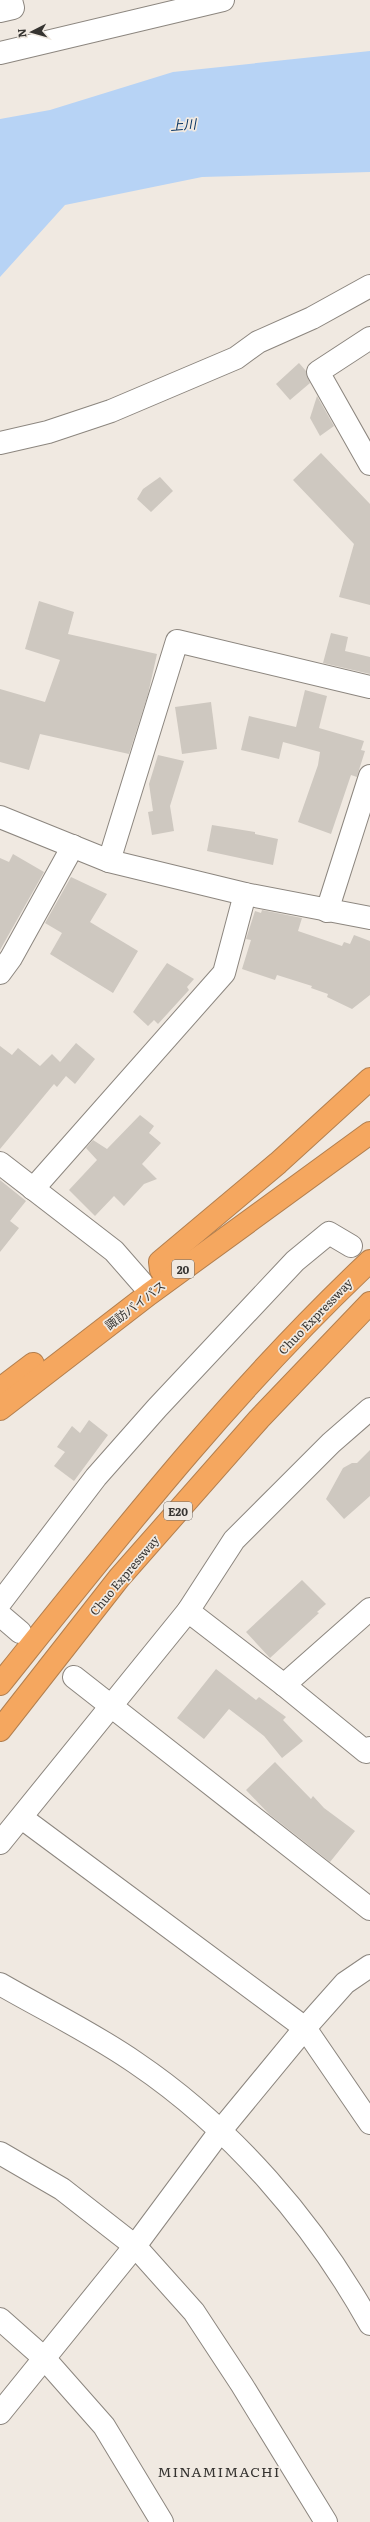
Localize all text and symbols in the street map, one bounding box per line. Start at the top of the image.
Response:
north arrow [12,12,52,52]
text: N [13,28,29,39]
water label: 上川 [169,113,199,134]
road number: 20 [172,1260,194,1278]
street label: Chuo Expressway [274,1274,356,1358]
street label: 諏訪バイパス [101,1276,169,1334]
road number: E20 [164,1502,192,1520]
street label: Chuo Expressway [85,1531,163,1619]
district label: MINAMIMACHI [157,2461,281,2481]

